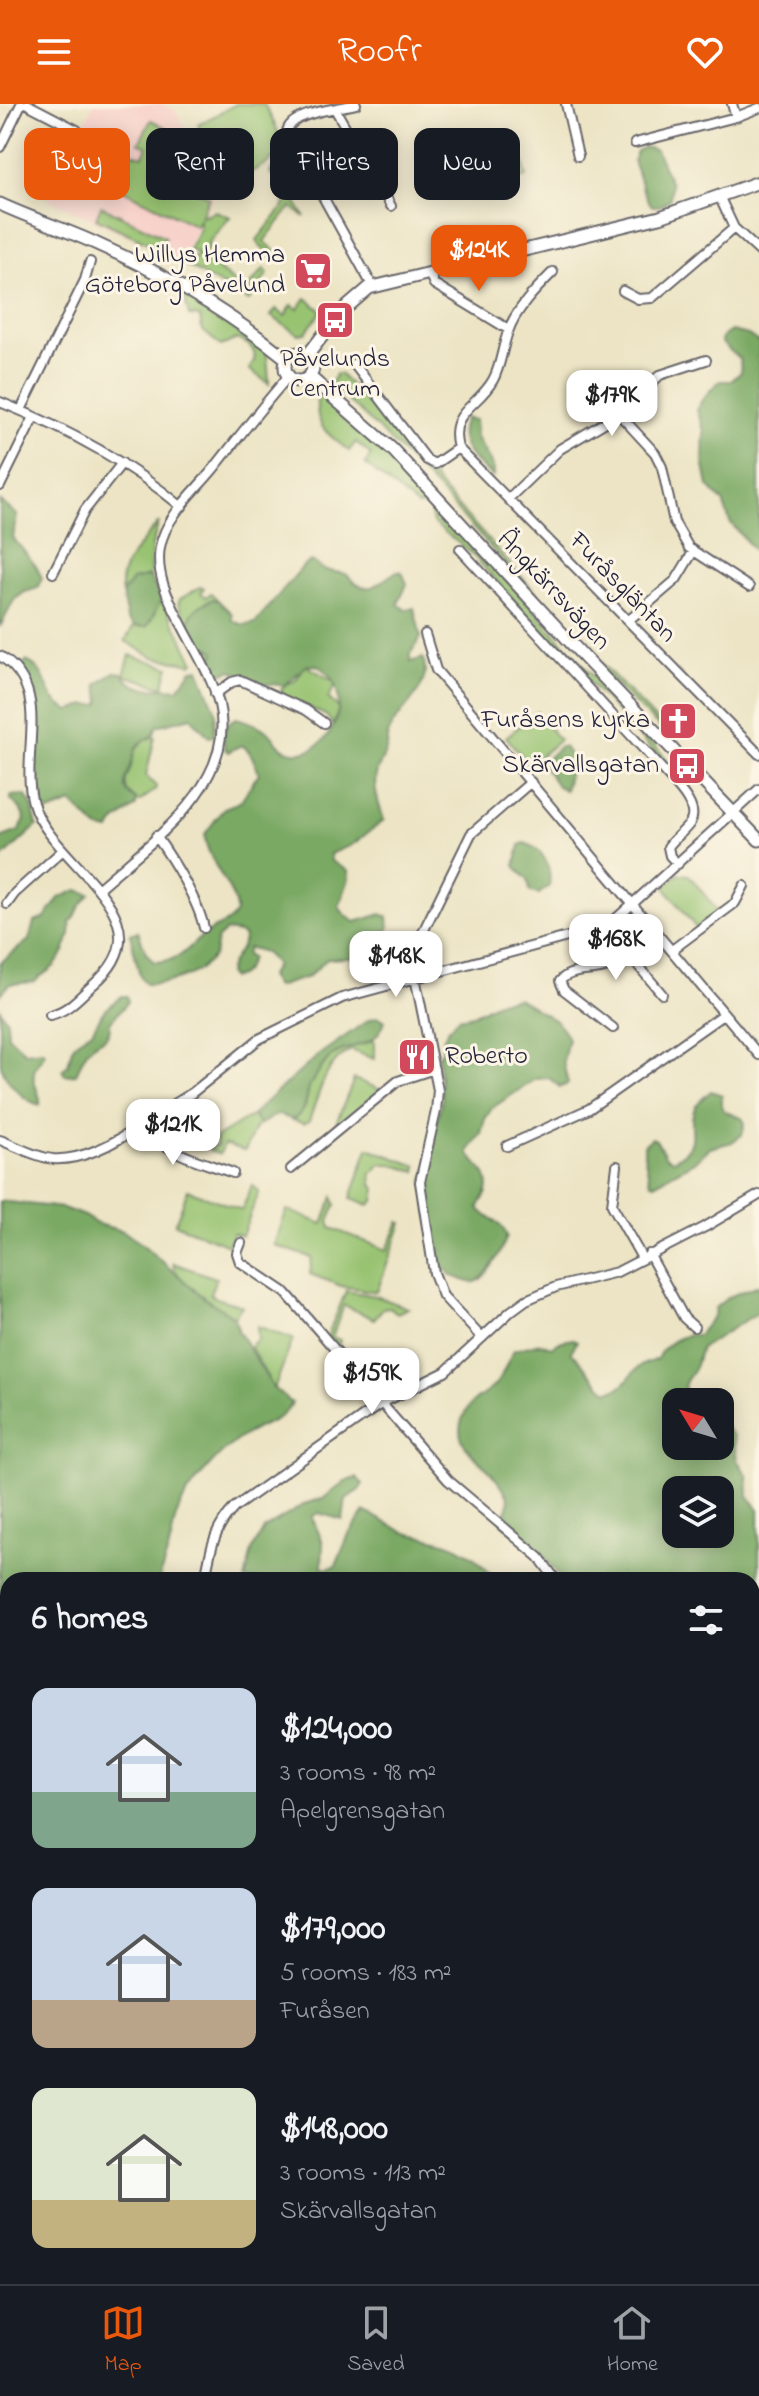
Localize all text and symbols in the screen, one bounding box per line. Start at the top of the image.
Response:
text: Roofr [337,26,422,79]
icon: menu [32,30,76,74]
icon: heart [683,30,727,74]
chip: Buy [24,128,130,200]
chip: Rent [146,128,254,200]
chip: Filters [270,128,398,200]
chip: New [414,128,520,200]
pin: $124K [423,225,535,293]
text: $124K [449,232,509,270]
place label: Willys Hemma Göteborg Påvelund [85,237,285,305]
supermarket icon: Willys Hemma Göteborg Påvelund [292,250,334,292]
bus stop icon: Påvelunds Centrum [314,299,356,341]
place label: Påvelunds Centrum [280,341,390,409]
pin: $179K [556,370,668,438]
text: $179K [584,377,640,415]
street label: Ängkärrsvägen [487,522,619,660]
street label: Furåsgläntan [558,523,685,652]
church icon: Furåsens kyrka [657,700,699,742]
place label: Furåsens kyrka [480,702,650,740]
bus stop icon: Skärvallsgatan [666,745,708,787]
place label: Skärvallsgatan [502,747,659,785]
pin: $168K [560,914,672,982]
text: $168K [587,921,645,959]
pin: $148K [340,931,452,999]
text: $148K [367,938,425,976]
restaurant icon: Roberto [396,1036,438,1078]
place label: Roberto [445,1038,528,1076]
pin: $121K [117,1099,229,1167]
text: $121K [144,1106,202,1144]
pin: $159K [316,1348,428,1416]
text: $159K [342,1355,402,1393]
north arrow [662,1388,734,1460]
map controls [662,1388,734,1548]
button: layers [662,1476,734,1548]
text: 6 homes [32,1595,148,1645]
icon: filters [684,1598,728,1642]
text: $124,000 [280,1705,392,1755]
icon: home [96,1720,192,1816]
text: 3 rooms · 98 m² [280,1755,436,1793]
text: Apelgrensgatan [280,1793,445,1831]
text: $179,000 [280,1905,386,1955]
icon: home [96,1920,192,2016]
text: 5 rooms · 183 m² [280,1955,452,1993]
text: Furåsen [280,1993,370,2031]
text: $148,000 [280,2105,388,2155]
icon: home [96,2120,192,2216]
text: 3 rooms · 113 m² [280,2155,446,2193]
text: Skärvallsgatan [280,2193,437,2231]
tab: Map [101,2301,145,2381]
tab: Saved [347,2301,405,2381]
tab: Home [607,2301,658,2381]

